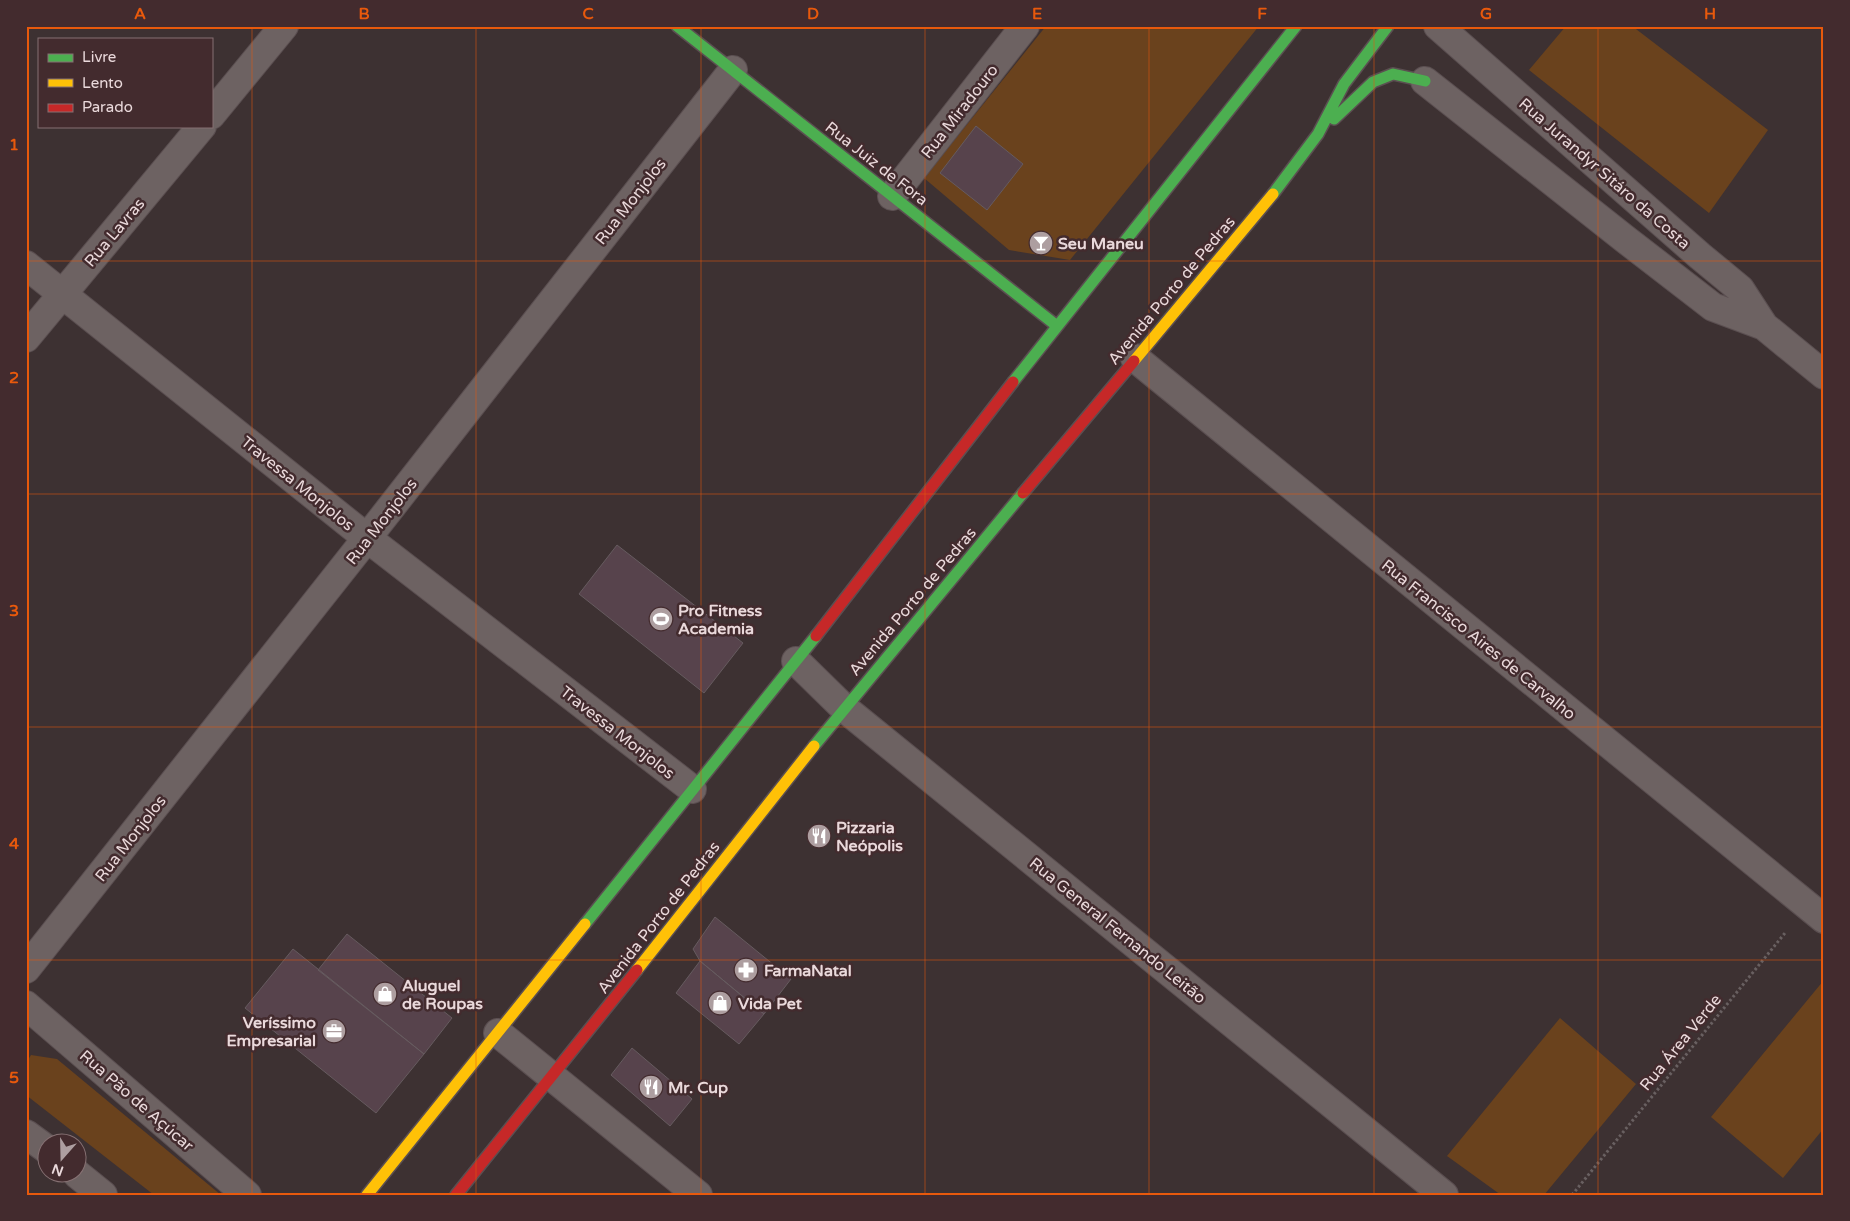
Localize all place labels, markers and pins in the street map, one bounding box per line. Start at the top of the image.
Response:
bar icon: Seu Maneu [1028,230,1054,256]
place label: Seu Maneu [1058,234,1144,254]
place label: Pro Fitness Academia [678,601,763,639]
sports icon: Pro Fitness Academia [648,606,674,632]
place label: Pizzaria Neópolis [836,818,903,856]
restaurant icon: Pizzaria Neópolis [806,823,832,849]
pharmacy icon: FarmaNatal [733,957,759,983]
place label: FarmaNatal [764,961,852,981]
place label: Aluguel de Roupas [402,976,483,1014]
shop icon: Aluguel de Roupas [372,981,398,1007]
shop icon: Vida Pet [707,990,733,1016]
place label: Vida Pet [738,994,803,1014]
place label: Veríssimo Empresarial [226,1013,316,1051]
office icon: Veríssimo Empresarial [321,1018,347,1044]
restaurant icon: Mr. Cup [638,1074,664,1100]
place label: Mr. Cup [668,1078,728,1098]

